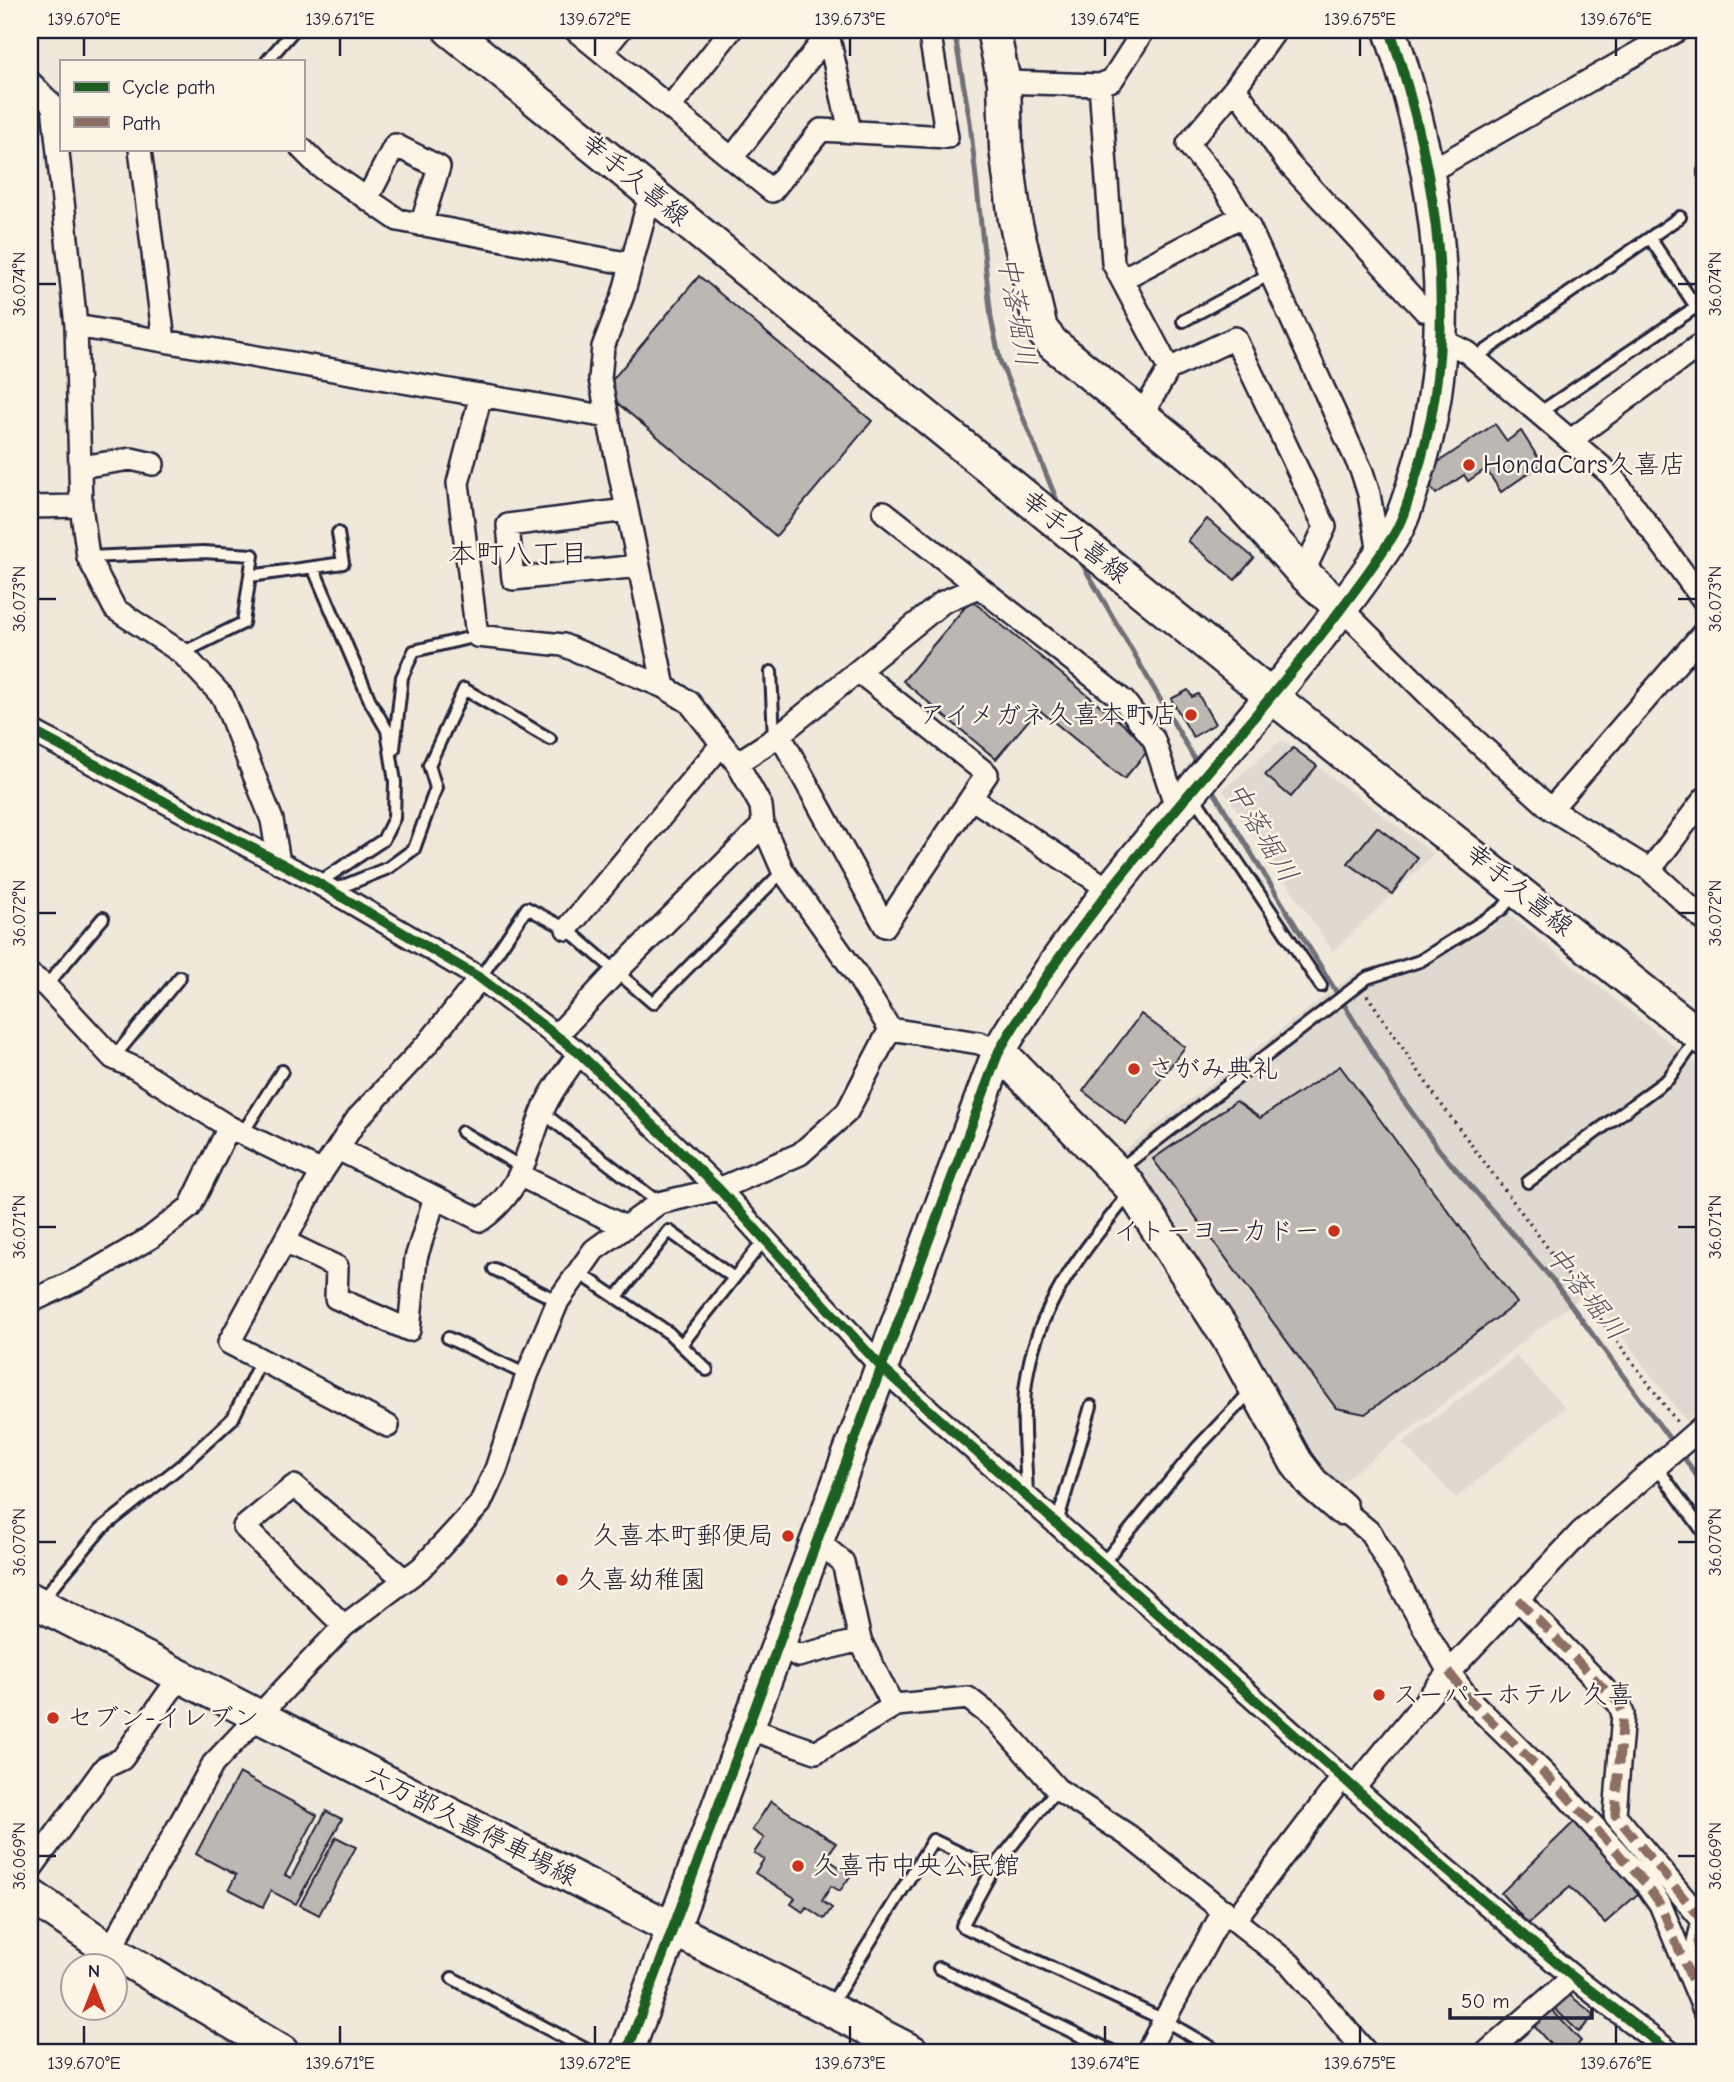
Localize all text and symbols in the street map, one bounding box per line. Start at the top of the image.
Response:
text: 139.670°E [47,9,121,30]
text: 139.671°E [305,9,375,30]
text: 139.672°E [559,9,631,30]
text: 139.673°E [814,9,886,30]
text: 139.674°E [1070,9,1140,30]
text: 139.675°E [1324,9,1396,30]
text: 139.676°E [1580,9,1652,30]
legend [60,60,304,150]
text: Cycle path [122,75,215,99]
text: Path [122,111,161,135]
street label: 幸手久喜線 [575,127,695,233]
text: 36.074°N [9,252,30,316]
text: 36.074°N [1705,252,1726,316]
water label: 中落堀川 [992,253,1042,369]
place label: HondaCars久喜店 [1483,450,1686,480]
marker: HondaCars久喜店 [1461,457,1477,473]
street label: 幸手久喜線 [1015,484,1135,590]
district label: 本町八丁目 [448,538,588,570]
text: 36.073°N [9,566,30,632]
text: 36.073°N [1705,566,1726,632]
place label: アイメガネ久喜本町店 [920,700,1177,730]
marker: アイメガネ久喜本町店 [1183,707,1199,723]
water label: 中落堀川 [1219,776,1305,888]
street label: 幸手久喜線 [1459,837,1579,943]
text: 36.072°N [9,880,30,946]
text: 36.072°N [1705,880,1726,946]
place label: さがみ典礼 [1148,1054,1278,1084]
marker: さがみ典礼 [1126,1061,1142,1077]
text: 36.071°N [9,1195,30,1259]
text: 36.071°N [1705,1195,1726,1259]
place label: イトーヨーカドー [1114,1216,1320,1246]
marker: イトーヨーカドー [1326,1223,1342,1239]
water label: 中落堀川 [1539,1239,1633,1347]
text: 36.070°N [9,1508,30,1576]
text: 36.070°N [1705,1508,1726,1576]
place label: 久喜本町郵便局 [592,1521,774,1551]
marker: 久喜本町郵便局 [780,1528,796,1544]
place label: 久喜幼稚園 [576,1565,706,1595]
marker: 久喜幼稚園 [554,1572,570,1588]
place label: スーパーホテル 久喜 [1393,1680,1634,1710]
marker: スーパーホテル 久喜 [1371,1687,1387,1703]
place label: セブン-イレブン [67,1703,259,1733]
marker: セブン-イレブン [45,1710,61,1726]
street label: 六万部久喜停車場線 [360,1760,582,1892]
text: 36.069°N [9,1822,30,1890]
text: 36.069°N [1705,1822,1726,1890]
place label: 久喜市中央公民館 [812,1851,1020,1881]
marker: 久喜市中央公民館 [790,1858,806,1874]
north arrow [60,1952,130,2022]
text: N [88,1960,100,1982]
scale bar [1450,1977,1592,2021]
text: 50 m [1461,1989,1510,2013]
text: 139.670°E [47,2053,121,2074]
text: 139.671°E [305,2053,375,2074]
text: 139.672°E [559,2053,631,2074]
text: 139.673°E [814,2053,886,2074]
text: 139.674°E [1070,2053,1140,2074]
text: 139.675°E [1324,2053,1396,2074]
text: 139.676°E [1580,2053,1652,2074]

